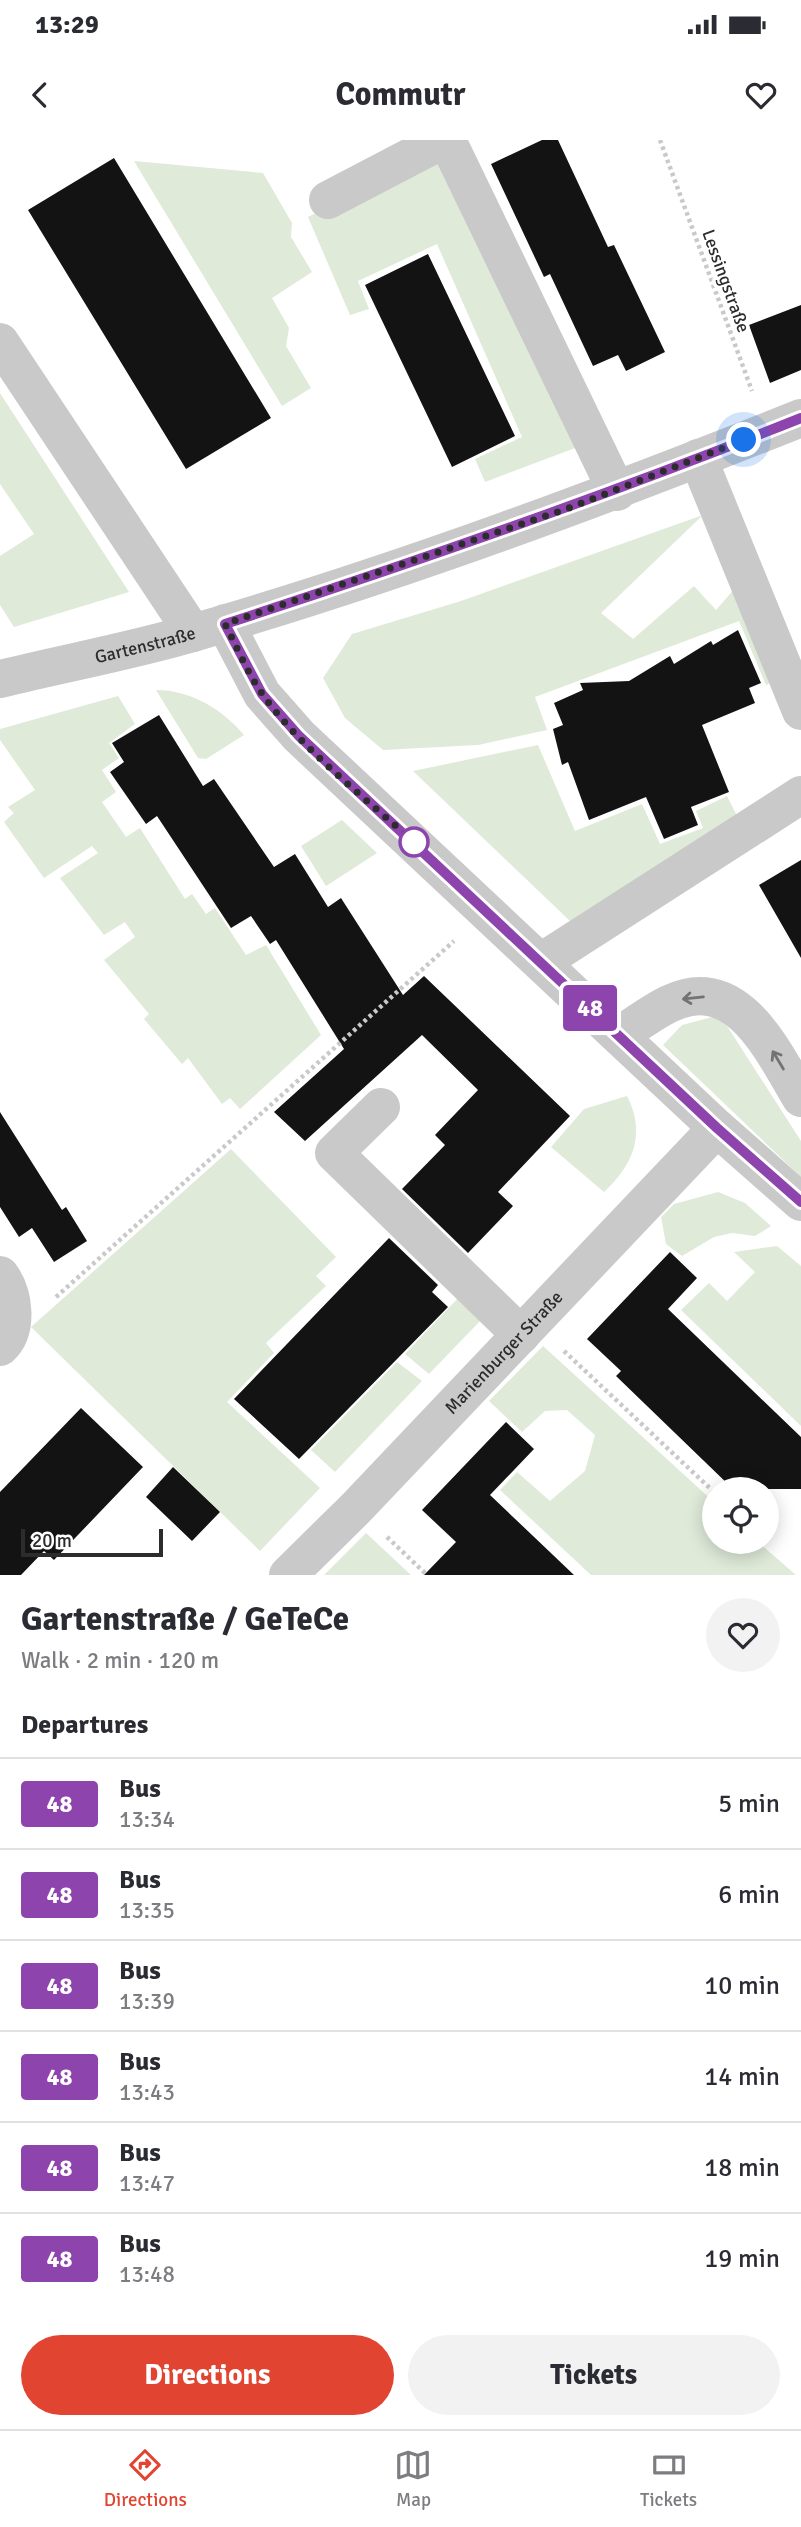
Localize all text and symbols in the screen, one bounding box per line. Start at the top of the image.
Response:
text: 13:29 [35,9,99,41]
text: Commutr [335,75,466,114]
icon: back [21,76,59,114]
icon: heart [742,76,780,114]
street label: Lessingstraße [697,226,755,336]
your location [726,422,761,457]
street label: Gartenstraße [93,622,198,668]
unlabelled marker [399,827,429,857]
line badge: 48 [558,985,622,1031]
one-way arrow [682,992,705,1005]
text: 48 [577,993,603,1023]
one-way arrow [770,1051,784,1071]
street label: Marienburger Straße [440,1286,567,1419]
map controls [702,1477,779,1554]
button: locate [702,1477,779,1554]
scale bar [21,1526,163,1558]
text: 20 m [32,1529,72,1553]
button: heart [706,1598,780,1672]
text: Gartenstraße / GeTeCe [21,1599,349,1640]
text: Walk · 2 min · 120 m [21,1646,219,1675]
text: Departures [21,1709,148,1741]
text: Bus [119,1773,161,1805]
text: 5 min [718,1788,780,1820]
text: 48 [47,1789,72,1819]
text: 13:34 [119,1805,175,1834]
text: Bus [119,1864,161,1896]
text: 6 min [718,1879,780,1911]
text: 48 [47,1880,72,1910]
text: 13:35 [119,1896,175,1925]
text: Bus [119,1955,161,1987]
text: 10 min [704,1970,780,2002]
text: 48 [47,1971,72,2001]
text: 13:39 [119,1987,175,2016]
text: Bus [119,2046,161,2078]
text: 14 min [704,2061,780,2093]
text: 48 [47,2062,72,2092]
text: 13:43 [119,2078,175,2107]
text: Bus [119,2137,161,2169]
text: 18 min [704,2152,780,2184]
text: 48 [47,2153,72,2183]
text: 13:47 [119,2169,175,2198]
text: Bus [119,2228,161,2260]
text: 19 min [704,2243,780,2275]
text: 48 [47,2244,72,2274]
text: 13:48 [119,2260,175,2289]
button: Directions [21,2335,394,2415]
button: Tickets [408,2335,780,2415]
tab: Directions [104,2446,187,2512]
tab: Map [394,2446,432,2512]
tab: Tickets [640,2446,697,2512]

